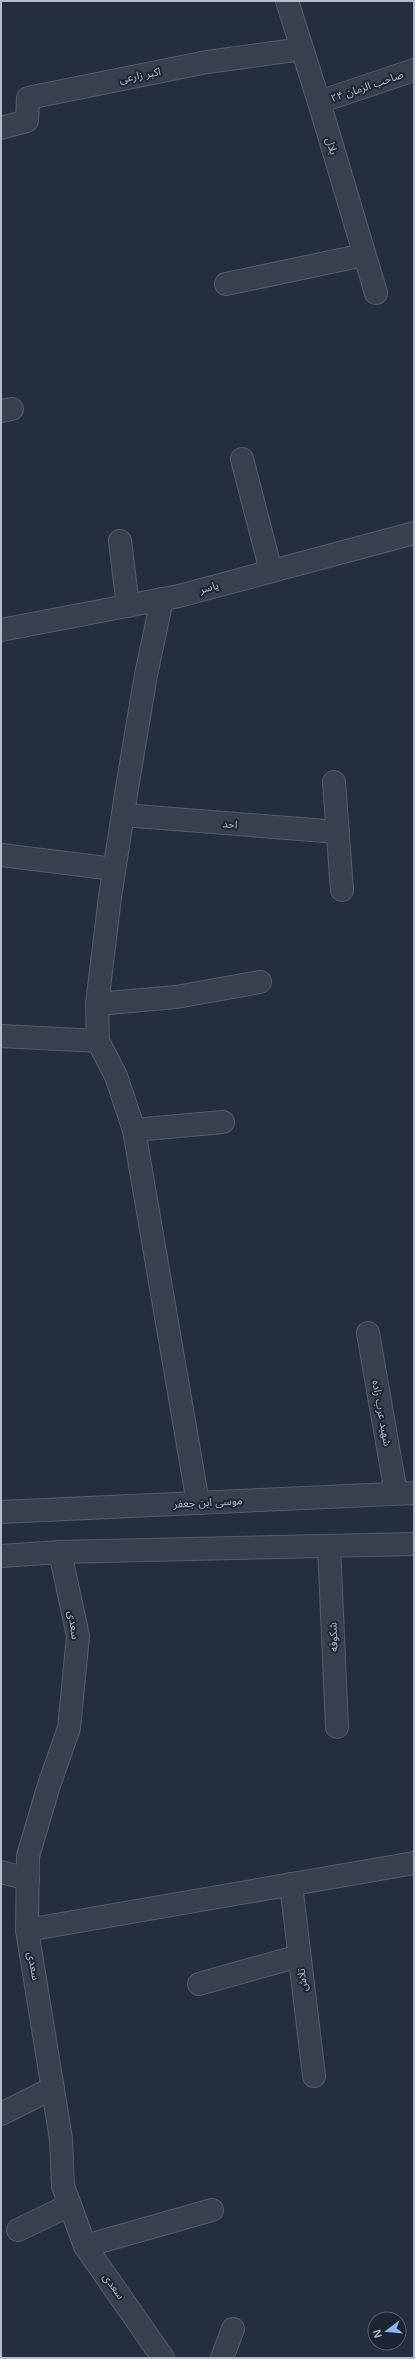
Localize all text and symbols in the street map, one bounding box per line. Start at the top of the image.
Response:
street label: اکبر زارعی [118,65,162,86]
street label: صاحب الزمان ۲۴ [329,68,405,105]
street label: بلال [323,136,340,156]
street label: یاسر [197,579,220,597]
street label: احد [222,817,238,831]
street label: شهید عرب زاده [369,1379,394,1448]
street label: موسی ابن جعفر [172,1494,243,1511]
street label: سعدی [65,1610,82,1640]
street label: شکوفه [326,1622,341,1652]
street label: سعدی [25,1951,42,1982]
street label: تلاش [295,1968,310,1992]
street label: سعدی [100,2271,127,2302]
north arrow [367,2311,407,2351]
text: N [371,2328,384,2339]

